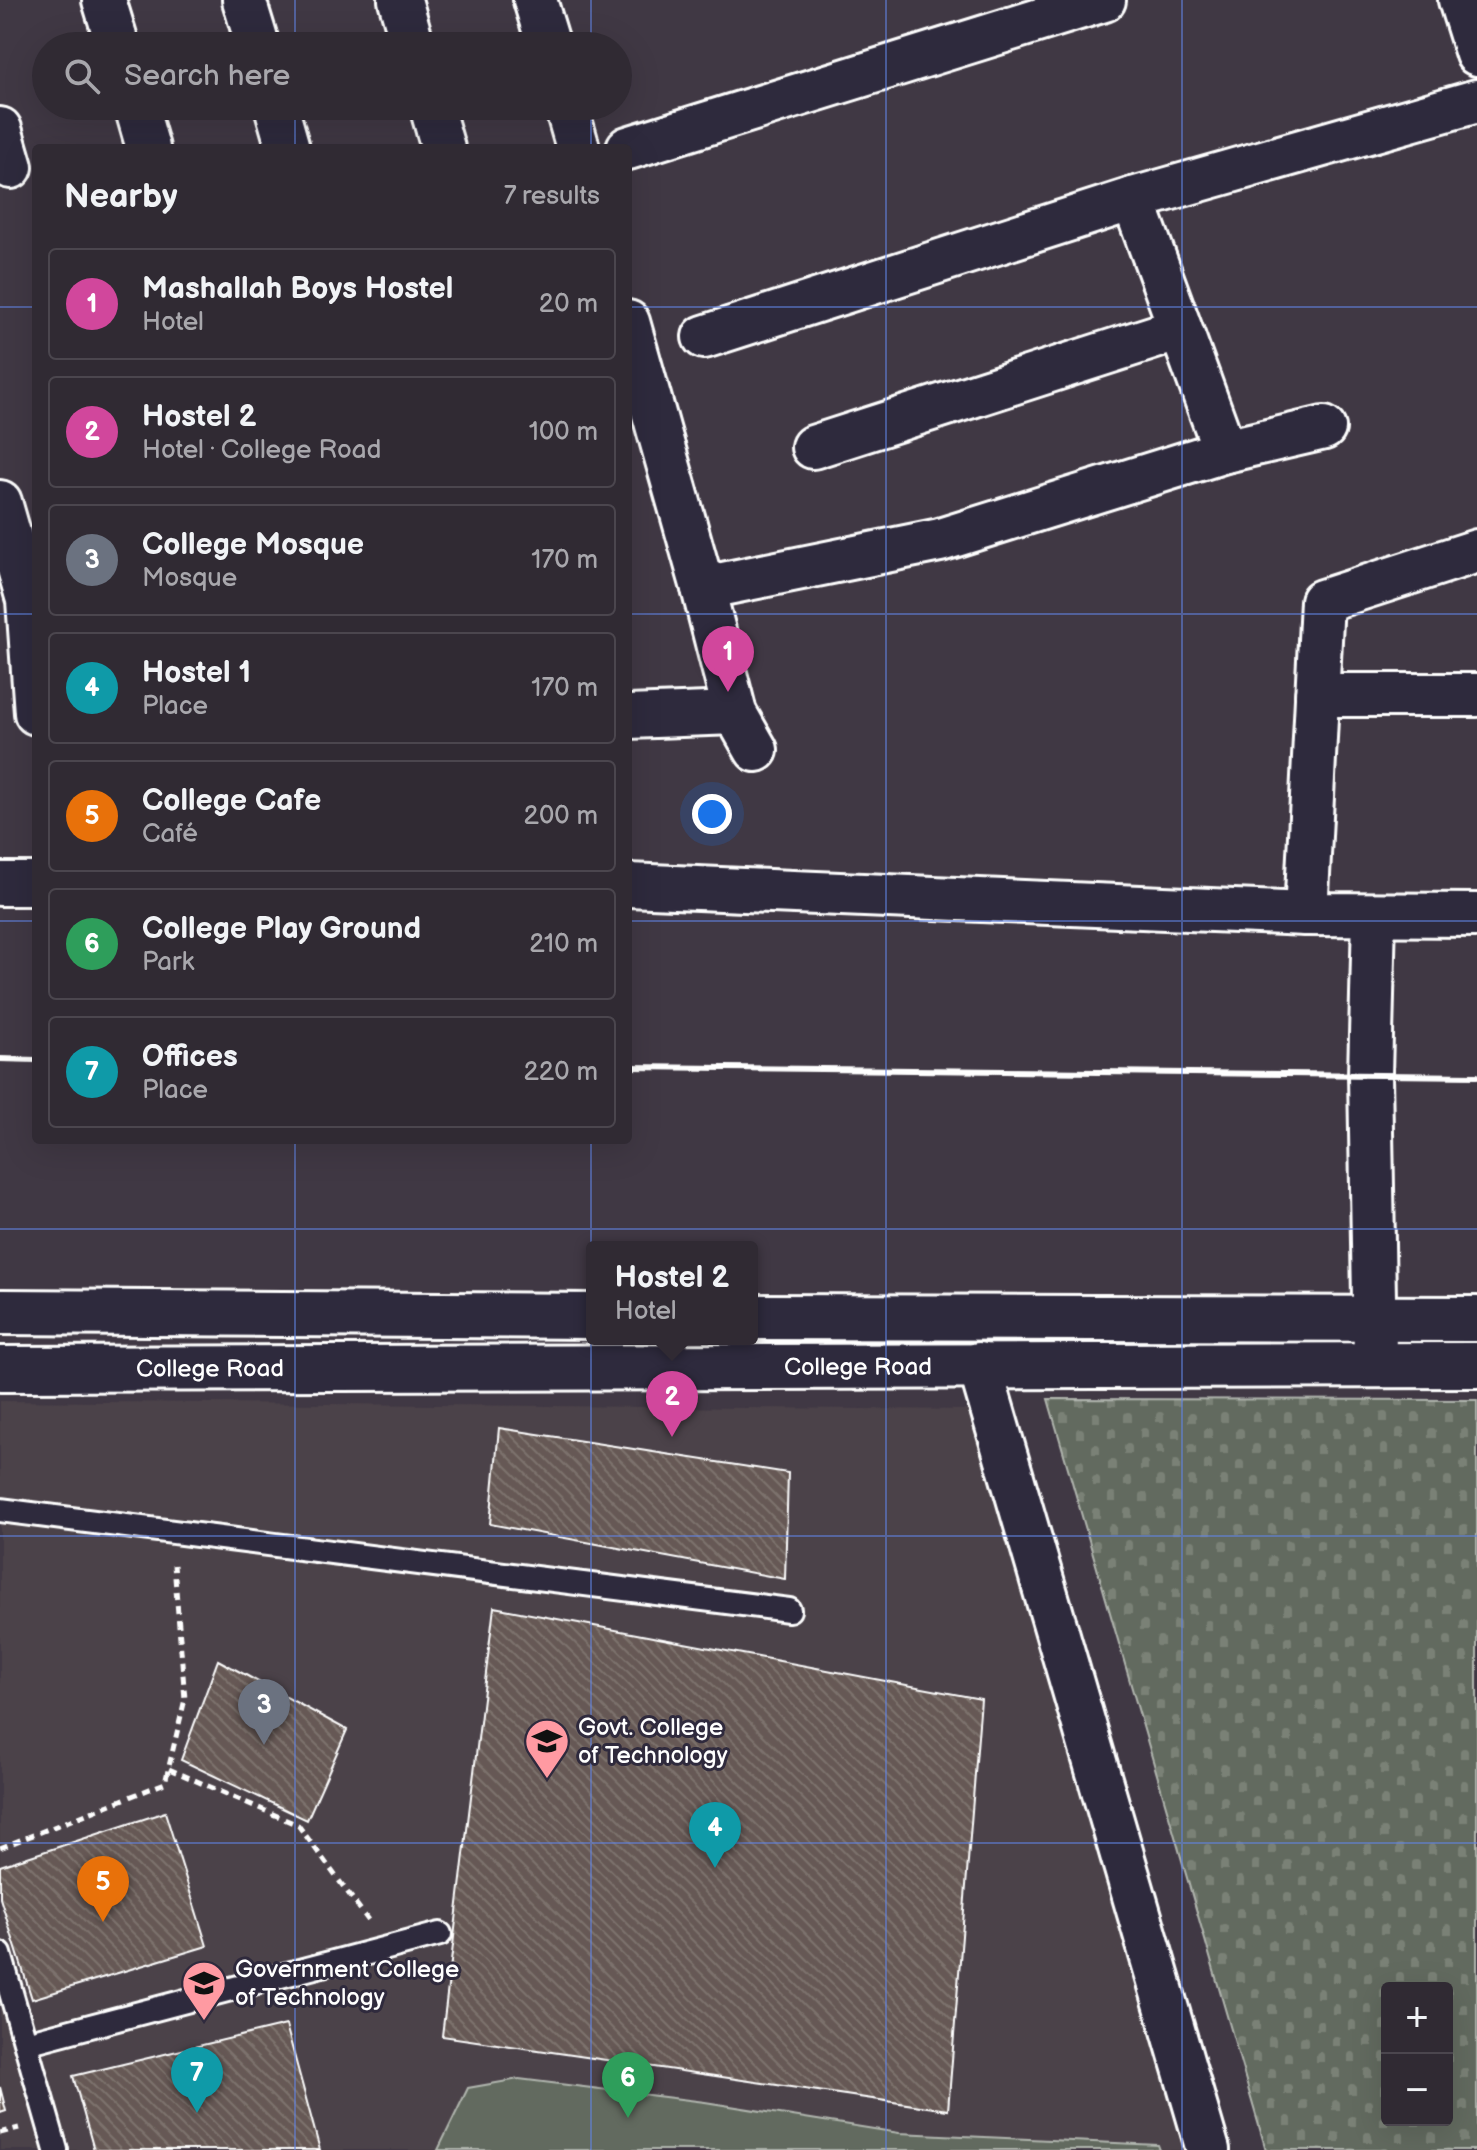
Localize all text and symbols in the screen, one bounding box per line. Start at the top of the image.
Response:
search box [32,32,632,120]
icon: search [60,54,104,98]
text: Search here [124,58,290,94]
text: Nearby [64,176,178,217]
text: 7 results [504,181,600,212]
text: Mashallah Boys Hostel [142,271,453,307]
text: 1 [87,289,97,320]
text: 20 m [539,289,598,320]
text: Hotel [142,307,204,338]
text: Hostel 2 [142,399,256,435]
text: 2 [84,417,100,448]
text: 100 m [529,417,598,448]
text: Hotel · College Road [142,435,381,466]
text: College Mosque [142,527,364,563]
text: 3 [84,545,100,576]
text: 170 m [531,545,598,576]
text: Mosque [142,563,237,594]
pin: 1 [702,626,754,692]
text: Hostel 1 [142,655,251,691]
text: 4 [84,673,100,704]
text: 170 m [531,673,598,704]
text: Place [142,691,208,722]
text: College Cafe [142,783,321,819]
your location [692,794,732,834]
text: 5 [84,801,100,832]
text: 200 m [524,801,598,832]
text: Café [142,819,198,850]
text: College Play Ground [142,911,421,947]
text: 6 [84,929,100,960]
text: 210 m [529,929,598,960]
text: Park [142,947,194,978]
text: Offices [142,1039,238,1075]
text: 7 [85,1057,99,1088]
text: 220 m [524,1057,598,1088]
text: Place [142,1075,208,1106]
popup [586,1241,758,1345]
text: Hostel 2 [615,1260,729,1296]
text: Hotel [615,1296,677,1327]
street label: College Road [784,1352,932,1382]
street label: College Road [136,1354,284,1384]
pin: 2 [646,1371,698,1437]
pin: 3 [238,1679,290,1745]
place label: Govt. College of Technology [578,1713,728,1770]
school or university icon: Govt. College of Technology [523,1717,571,1780]
pin: 4 [689,1802,741,1868]
pin: 5 [77,1856,129,1922]
place label: Government College of Technology [235,1955,459,2012]
school or university icon: Government College of Technology [180,1959,228,2022]
map controls [1381,1982,1453,2126]
button: + [1381,1982,1453,2054]
pin: 7 [171,2047,223,2113]
pin: 6 [602,2052,654,2118]
button: − [1381,2054,1453,2126]

